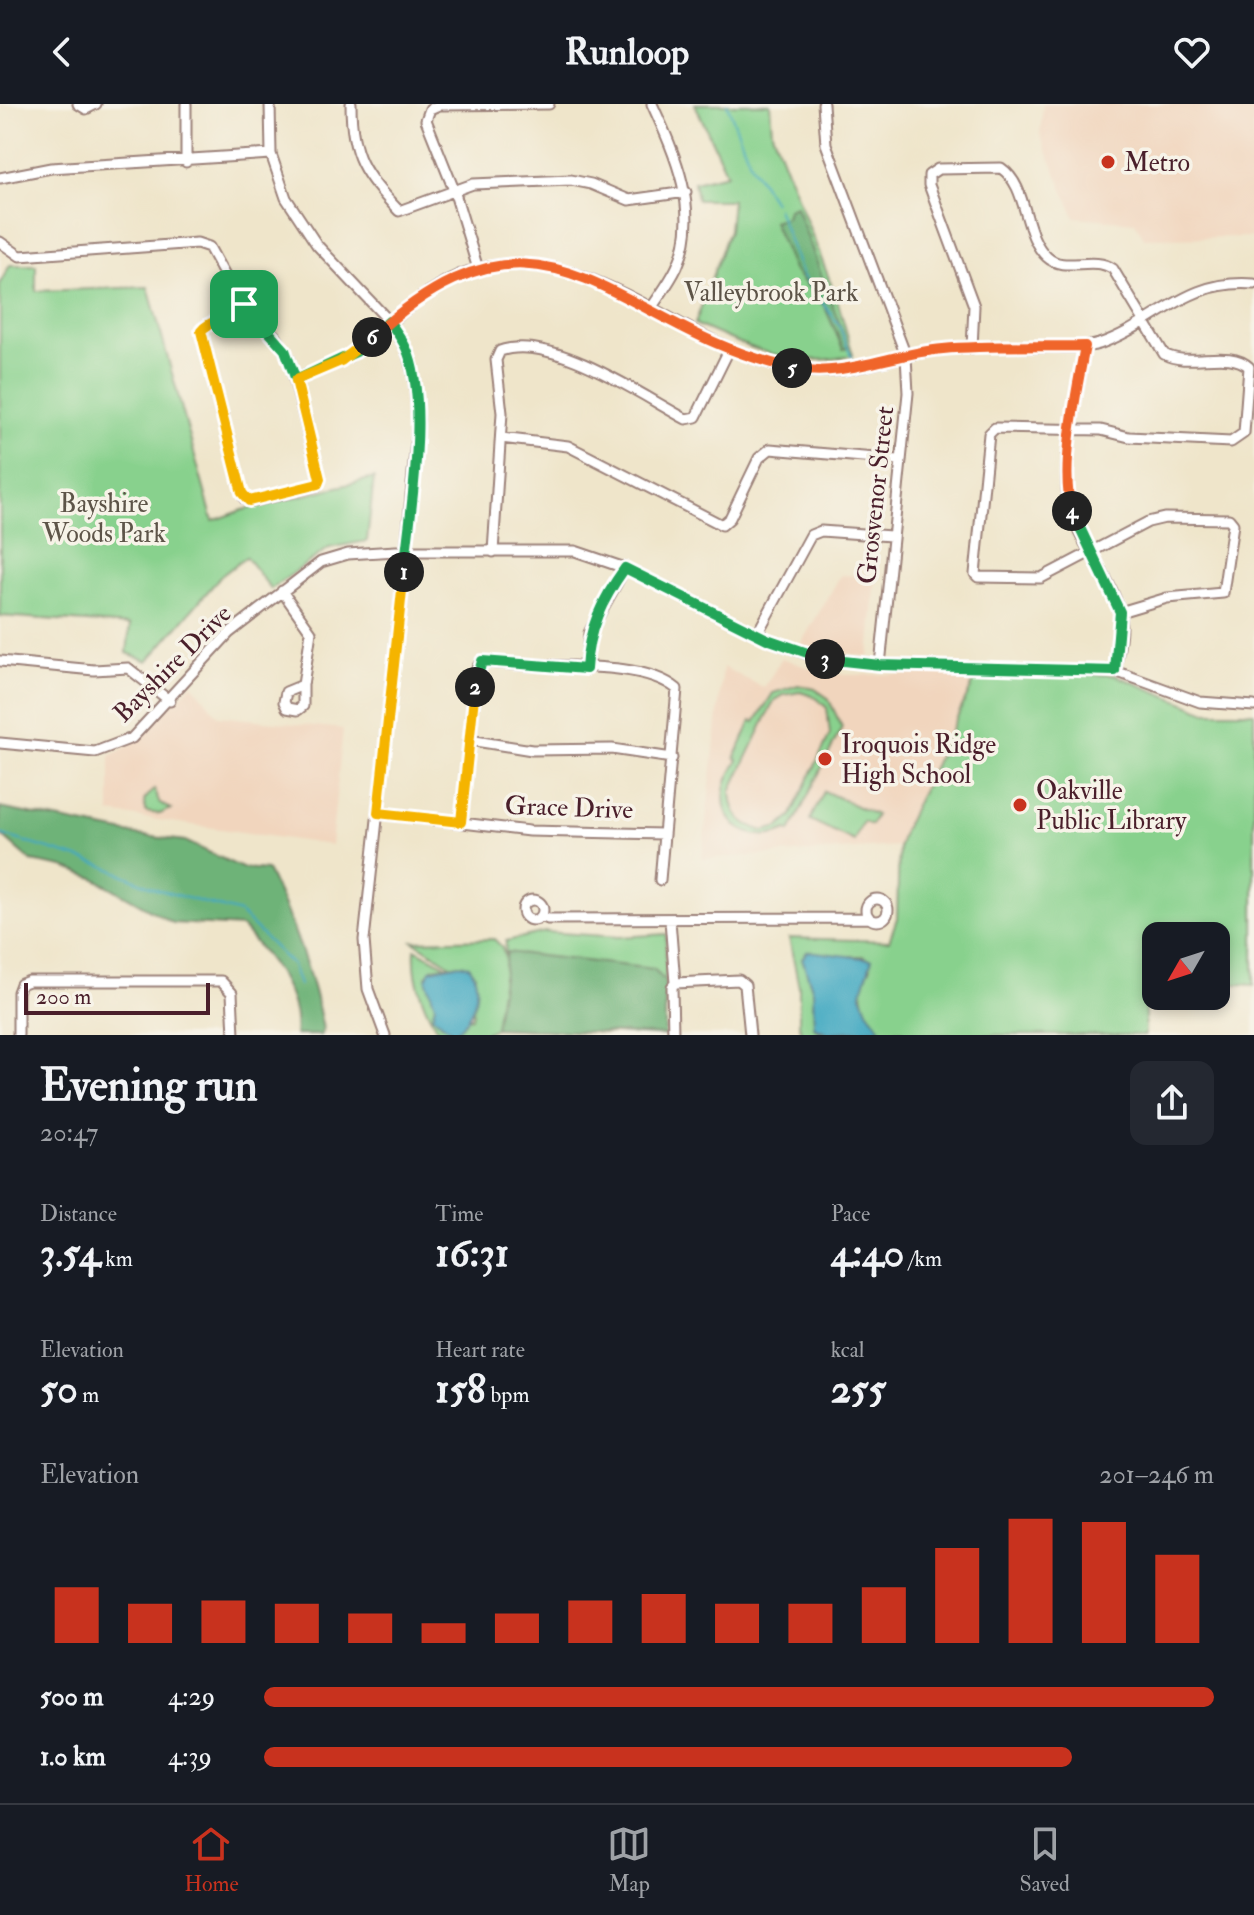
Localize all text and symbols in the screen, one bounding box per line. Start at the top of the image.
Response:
icon: back [40,30,84,74]
text: Runloop [565,30,689,75]
icon: heart [1170,30,1214,74]
place label: Metro [1124,147,1190,179]
marker: Metro [1099,153,1117,171]
pin [210,270,278,338]
park label: Valleybrook Park [684,277,859,309]
icon: arrive [222,282,266,326]
pin: 6 [352,317,392,357]
text: 6 [366,323,378,351]
pin: 5 [772,348,812,388]
text: 5 [787,354,797,382]
street label: Grosvenor Street [851,405,901,585]
park label: Bayshire Woods Park [41,488,166,550]
pin: 4 [1052,491,1092,531]
text: 4 [1066,497,1078,525]
pin: 1 [384,552,424,592]
text: 1 [400,558,408,586]
street label: Bayshire Drive [107,598,238,729]
pin: 3 [805,639,845,679]
text: 3 [821,645,829,673]
pin: 2 [455,667,495,707]
text: 2 [469,673,481,701]
place label: Iroquois Ridge High School [841,729,996,791]
marker: Iroquois Ridge High School [816,750,834,768]
place label: Oakville Public Library [1036,775,1187,837]
street label: Grace Drive [504,790,634,826]
marker: Oakville Public Library [1011,796,1029,814]
north arrow [1142,922,1230,1010]
map controls [1142,922,1230,1010]
scale bar [24,979,210,1015]
text: 200 m [36,983,91,1011]
text: Evening run [40,1059,258,1114]
button: share [1130,1061,1214,1145]
text: 20:47 [40,1117,98,1149]
text: Distance [40,1200,117,1228]
text: Time [435,1200,483,1228]
text: Pace [831,1200,870,1228]
text: 3.54 [40,1228,101,1279]
text: 16:31 [435,1228,509,1279]
text: 4:40 [831,1228,904,1279]
text: km [101,1245,133,1273]
text: /km [904,1245,942,1273]
text: Elevation [40,1336,124,1364]
text: Heart rate [435,1336,525,1364]
text: kcal [831,1336,864,1364]
text: 50 [40,1364,78,1415]
text: 158 [435,1364,486,1415]
text: 255 [831,1364,886,1415]
text: m [78,1381,99,1409]
text: bpm [486,1381,529,1409]
text: Elevation [40,1459,139,1491]
text: 201–246 m [1099,1459,1214,1491]
text: 500 m [40,1681,104,1713]
text: 4:29 [168,1681,215,1713]
text: 1.0 km [40,1741,106,1773]
text: 4:39 [168,1741,212,1773]
tab: Home [184,1822,239,1898]
tab: Map [607,1822,651,1898]
tab: Saved [1020,1822,1070,1898]

